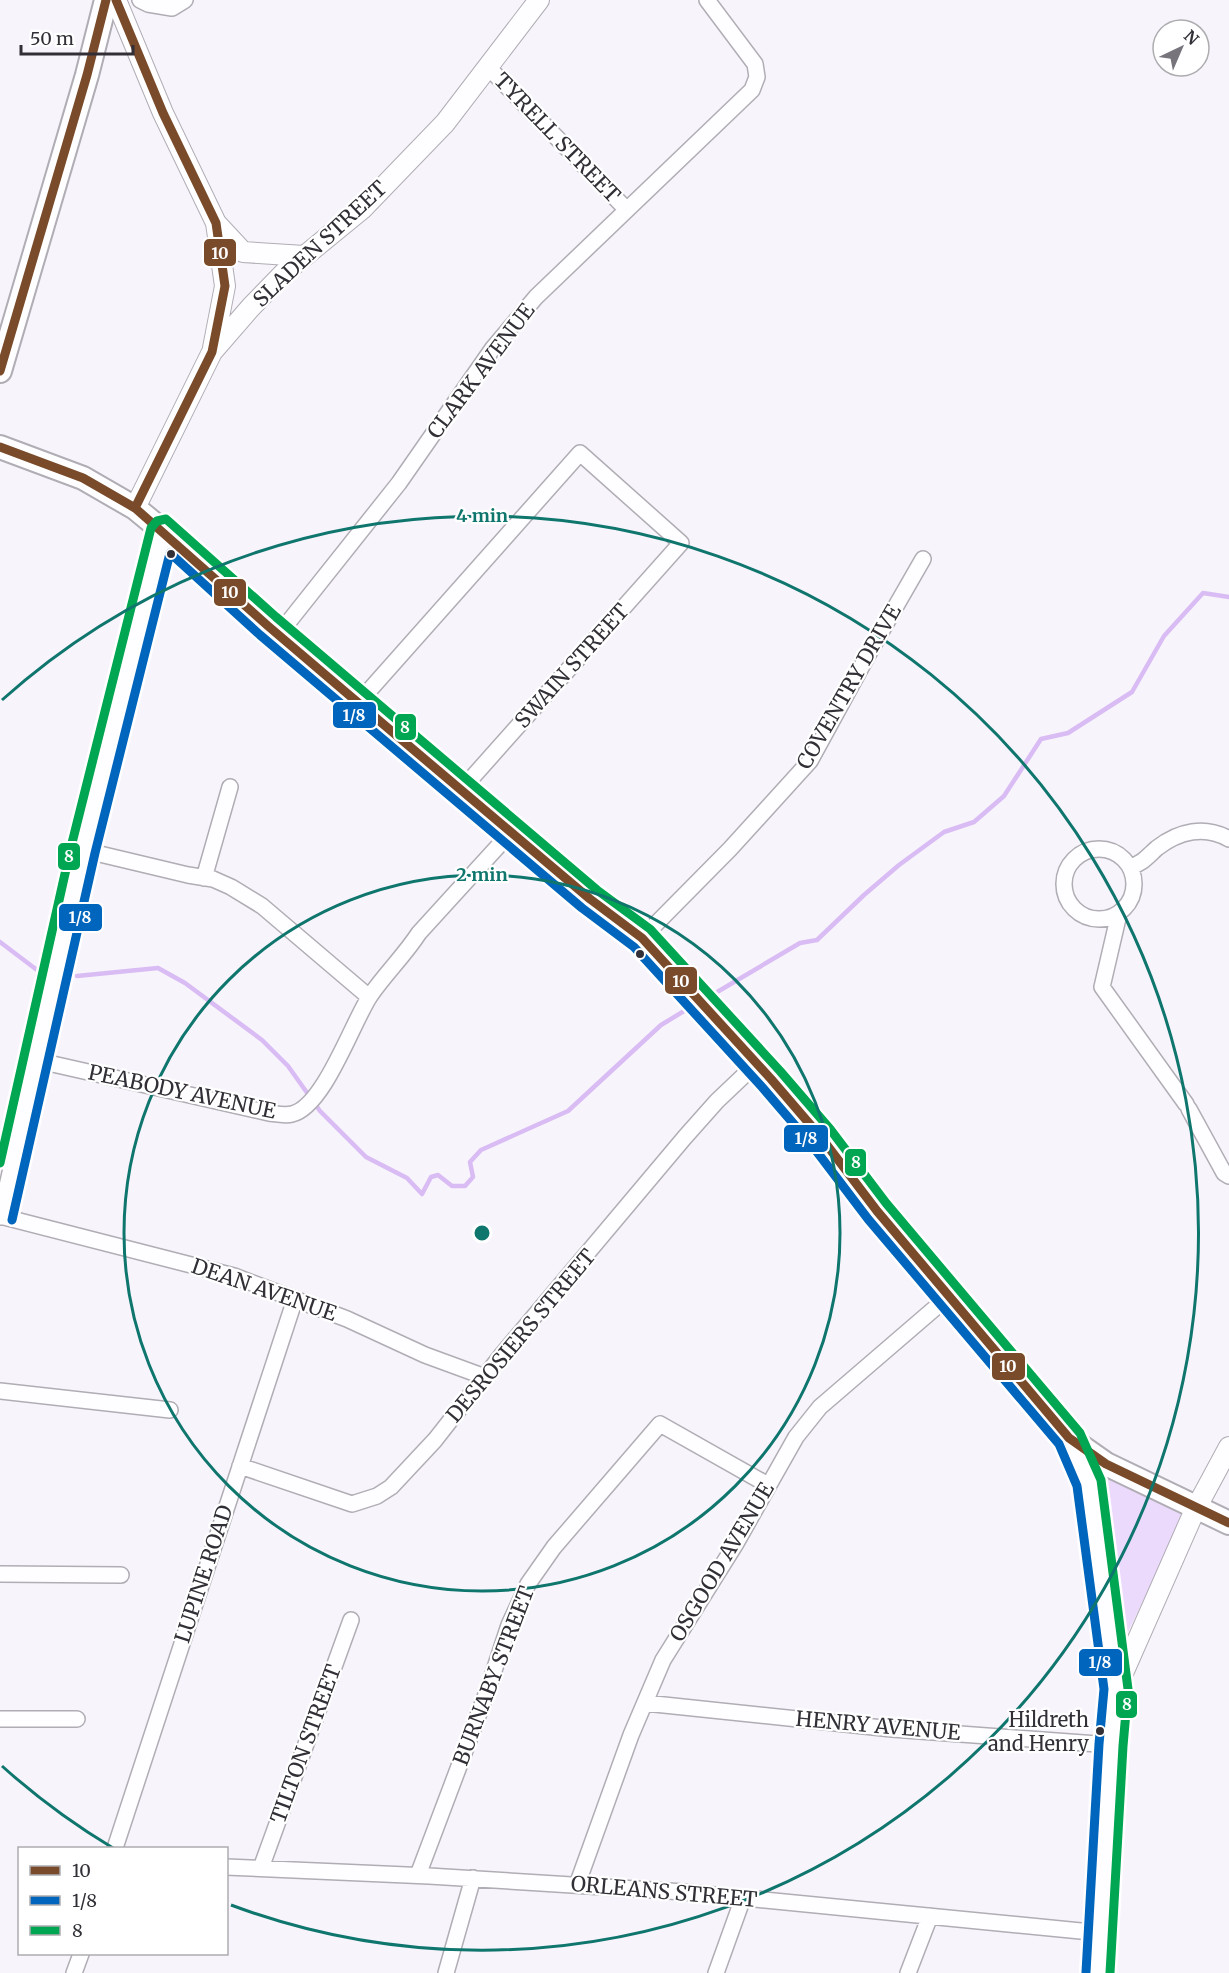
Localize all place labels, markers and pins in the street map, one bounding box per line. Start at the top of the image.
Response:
unlabelled marker [165,548,177,560]
unlabelled marker [634,948,646,960]
centre of rings [472,1223,492,1243]
place label: Hildreth and Henry [988,1707,1089,1756]
marker: Hildreth and Henry [1094,1725,1106,1737]

